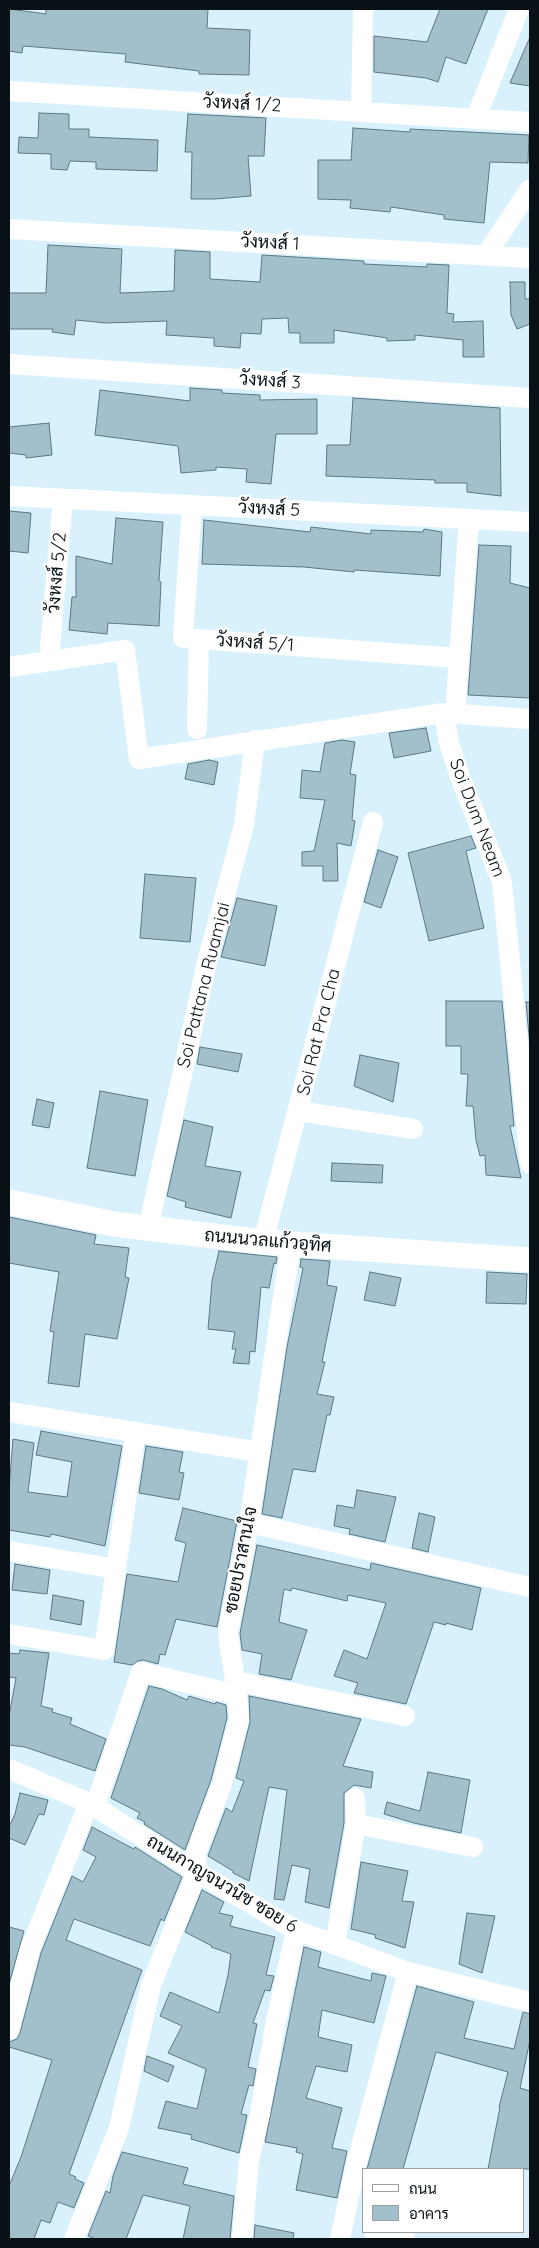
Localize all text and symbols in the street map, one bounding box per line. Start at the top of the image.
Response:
street label: วังหงส์ 1/2 [202,91,282,117]
street label: วังหงส์ 1 [240,231,300,255]
street label: วังหงส์ 3 [238,368,302,394]
street label: วังหงส์ 5 [237,497,301,521]
street label: วังหงส์ 5/2 [43,531,71,615]
street label: วังหงส์ 5/1 [215,629,295,657]
street label: Soi Dum Neam [445,756,509,880]
street label: Soi Pattana Ruamjai [173,900,235,1070]
street label: Soi Rat Pra Cha [293,966,345,1098]
street label: ถนนนวลแก้วอุทิศ [203,1225,333,1257]
street label: ซอยปราสานใจ [220,1505,262,1615]
street label: ถนนกาญจนวนิช ซอย 6 [143,1830,301,1938]
legend [362,2168,524,2233]
text: ถนน [409,2179,437,2198]
text: อาคาร [409,2204,449,2223]

